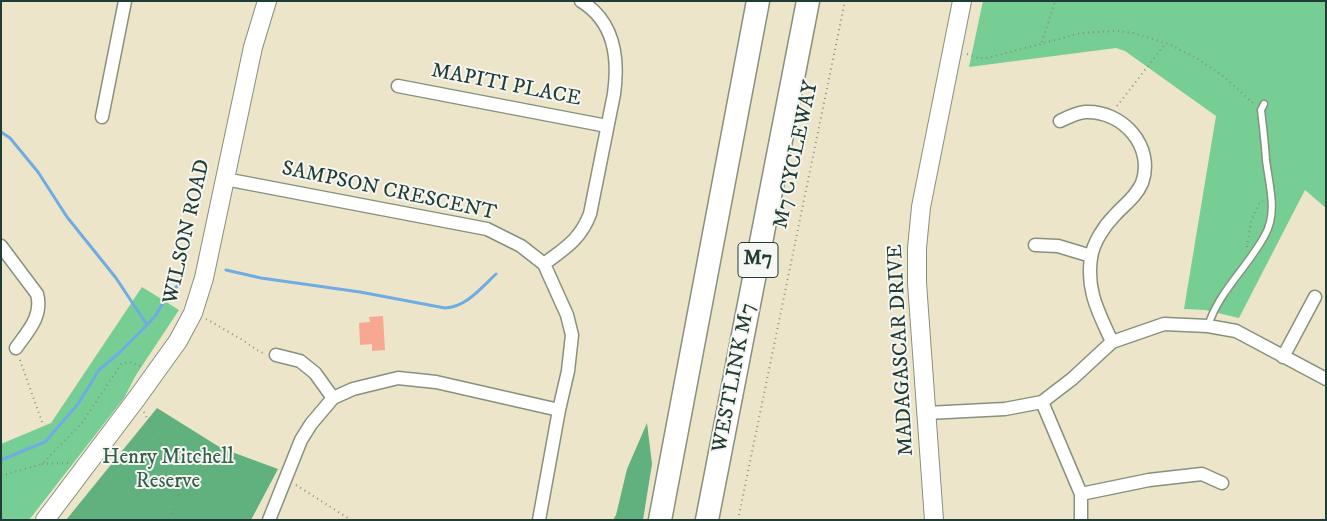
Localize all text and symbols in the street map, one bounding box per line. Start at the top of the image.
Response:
street label: MAPITI PLACE [429,59,583,113]
street label: M7 CYCLEWAY [769,79,825,231]
street label: WILSON ROAD [159,157,217,307]
street label: SAMPSON CRESCENT [279,157,499,227]
road number: M7 [738,242,778,278]
street label: MADAGASCAR DRIVE [884,243,920,457]
street label: WESTLINK M7 [708,301,762,455]
park label: Henry Mitchell Reserve [102,446,234,496]

